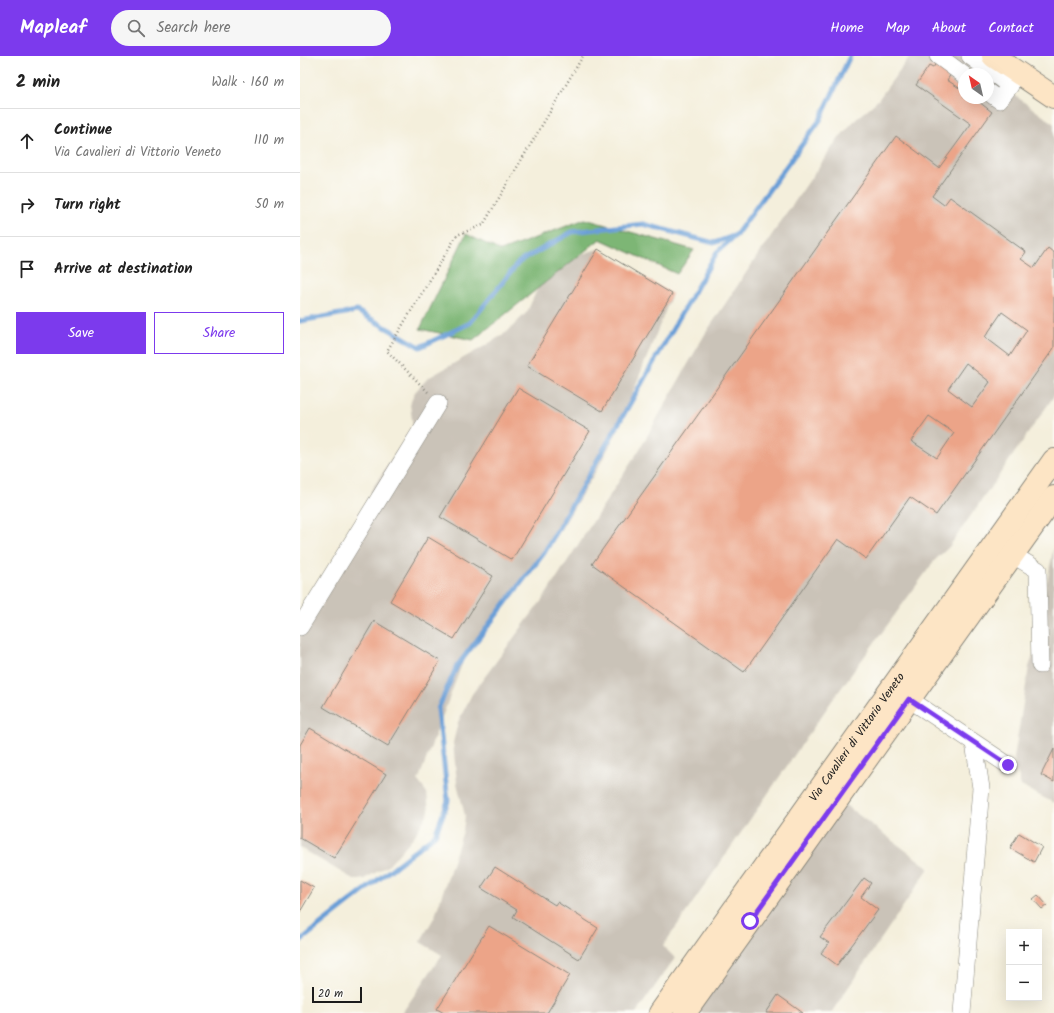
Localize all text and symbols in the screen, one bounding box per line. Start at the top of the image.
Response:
search box [111,10,391,46]
text: Mapleaf [20,13,87,43]
text: Search here [157,16,231,40]
icon: search [125,17,147,39]
text: Home [830,17,864,39]
text: Map [886,17,910,39]
text: About [932,17,966,39]
text: Contact [988,17,1034,39]
north arrow [958,68,994,104]
text: 2 min [16,69,60,96]
text: Walk · 160 m [212,72,284,93]
text: Continue [54,118,112,142]
icon: ahead [16,130,38,152]
text: 110 m [254,130,284,151]
text: Via Cavalieri di Vittorio Veneto [54,142,221,163]
text: Turn right [54,193,121,217]
icon: right [16,194,38,216]
text: 50 m [255,194,284,215]
text: Arrive at destination [54,257,193,281]
icon: arrive [16,258,38,280]
button: Save [16,312,146,354]
button: Share [154,312,284,354]
street label: Via Cavalieri di Vittorio Veneto [805,669,910,806]
route end [999,756,1017,774]
route start [741,912,759,930]
map controls [1006,929,1042,1001]
button: + [1006,929,1042,965]
button: − [1006,965,1042,1001]
scale bar [312,985,362,1004]
text: 20 m [318,985,343,1003]

